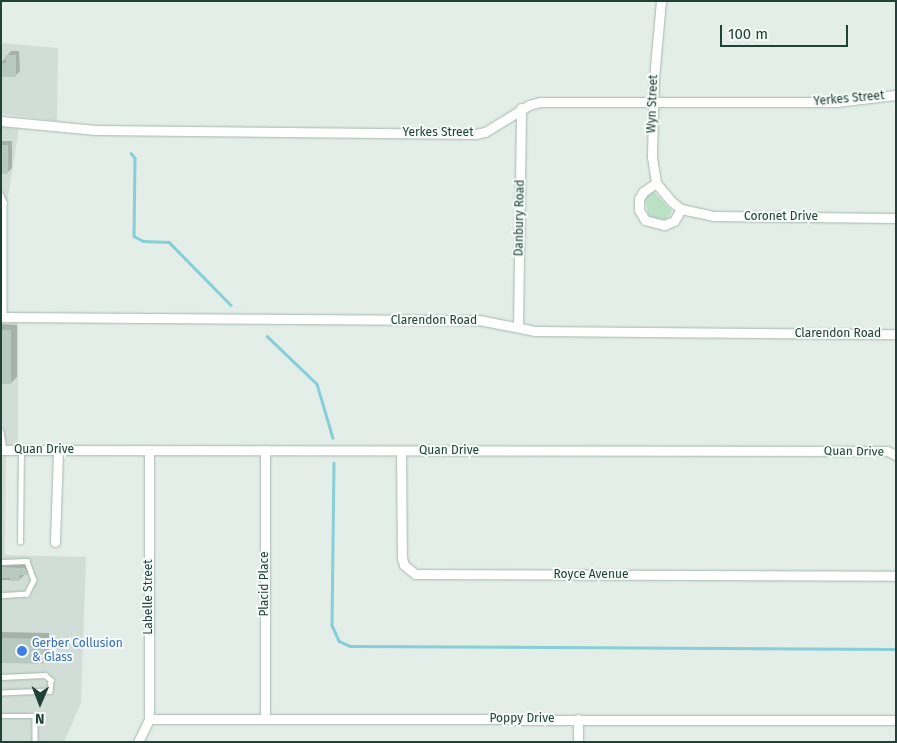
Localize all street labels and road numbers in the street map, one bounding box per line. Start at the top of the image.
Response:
street label: Wyn Street [645,74,661,134]
street label: Yerkes Street [813,89,885,109]
street label: Yerkes Street [403,126,473,140]
street label: Danbury Road [512,180,528,256]
street label: Coronet Drive [744,210,818,224]
street label: Clarendon Road [391,314,477,328]
street label: Clarendon Road [795,327,881,341]
street label: Quan Drive [14,443,74,457]
street label: Quan Drive [419,444,479,458]
street label: Quan Drive [824,444,884,460]
street label: Placid Place [258,551,272,617]
street label: Labelle Street [142,559,156,635]
street label: Royce Avenue [554,568,628,582]
street label: Poppy Drive [489,712,555,726]

